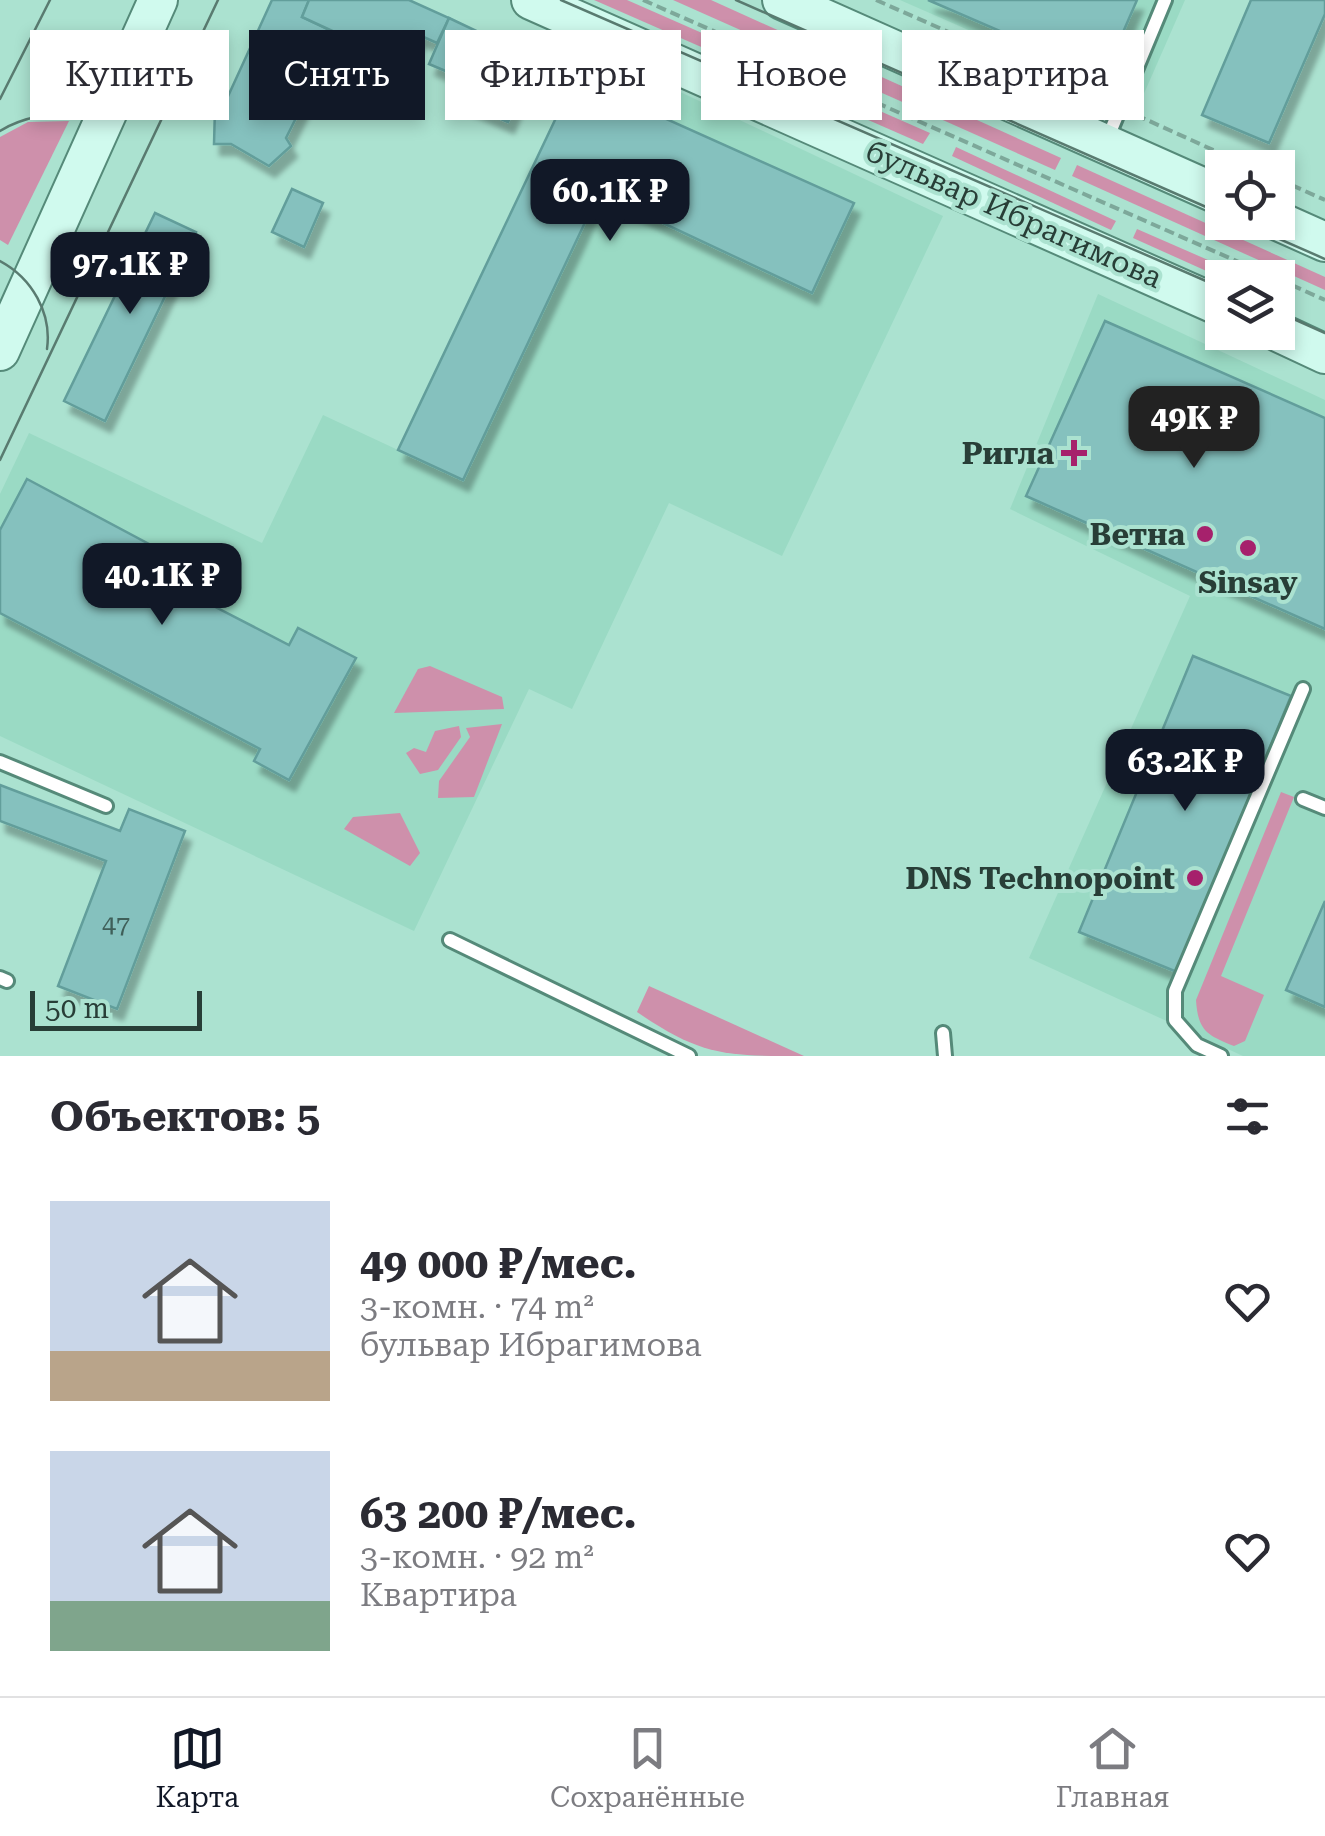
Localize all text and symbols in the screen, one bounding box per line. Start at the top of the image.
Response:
chip: Купить [30,30,229,120]
chip: Снять [249,30,425,120]
chip: Фильтры [445,30,681,120]
chip: Новое [701,30,882,120]
chip: Квартира [902,30,1144,120]
street label: бульвар Ибрагимова [861,133,1167,295]
map controls [1205,150,1295,350]
button: locate [1205,150,1295,240]
pin: 60.1K ₽ [518,159,702,244]
text: 60.1K ₽ [553,172,667,210]
pin: 97.1K ₽ [38,232,222,317]
text: 97.1K ₽ [73,245,187,283]
button: layers [1205,260,1295,350]
pin: 49K ₽ [1124,386,1264,471]
text: 49K ₽ [1150,399,1238,437]
place label: Ригла [962,436,1054,471]
marker: Ригла [1063,442,1085,464]
place label: Ветна [1090,517,1185,552]
marker: Ветна [1194,523,1216,545]
marker: Sinsay [1237,537,1259,559]
pin: 40.1K ₽ [70,543,254,628]
text: 40.1K ₽ [105,556,219,594]
place label: Sinsay [1198,565,1298,600]
pin: 63.2K ₽ [1093,729,1277,814]
text: 63.2K ₽ [1128,742,1242,780]
place label: DNS Technopoint [905,861,1175,896]
marker: DNS Technopoint [1184,867,1206,889]
house number: 47 [102,910,130,939]
scale bar [30,986,202,1030]
text: 50 m [45,992,109,1025]
icon: filters [1220,1089,1275,1144]
text: Объектов: 5 [50,1092,320,1141]
text: 49 000 ₽/мес. [360,1239,637,1288]
icon: home [130,1241,250,1361]
icon: heart [1220,1274,1275,1329]
text: 3-комн. · 74 m² [360,1288,594,1326]
text: бульвар Ибрагимова [360,1326,702,1364]
text: 63 200 ₽/мес. [360,1489,637,1538]
icon: home [130,1491,250,1611]
icon: heart [1220,1524,1275,1579]
text: 3-комн. · 92 m² [360,1538,594,1576]
text: Квартира [360,1576,517,1614]
tab: Карта [155,1721,239,1814]
tab: Сохранённые [550,1721,745,1814]
tab: Главная [1056,1721,1170,1814]

